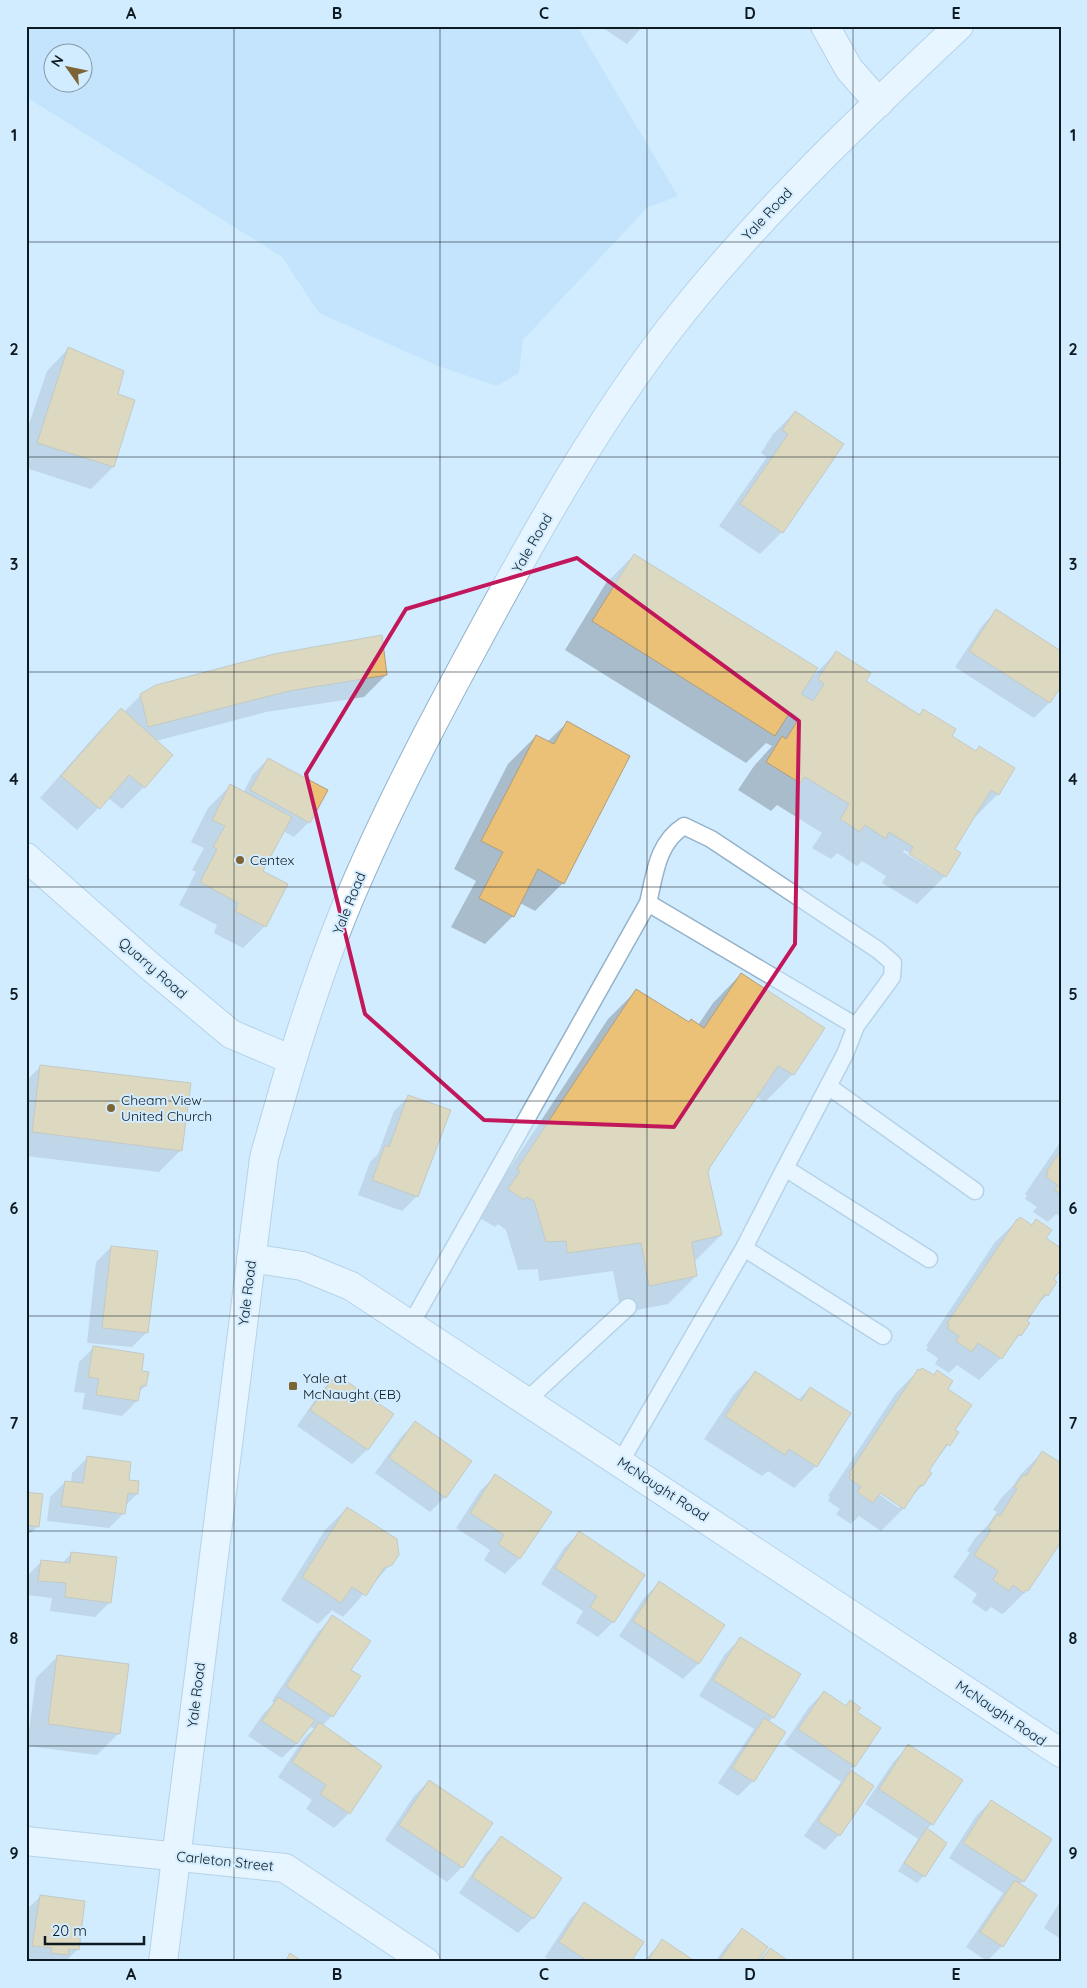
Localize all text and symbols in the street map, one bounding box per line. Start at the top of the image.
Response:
text: A [126,3,137,23]
text: B [332,3,342,23]
text: C [539,3,549,23]
text: D [744,3,756,23]
text: E [951,3,961,23]
north arrow [42,42,92,92]
text: N [47,52,67,70]
text: 1 [11,125,17,145]
text: 1 [1070,125,1076,145]
street label: Yale Road [738,184,796,244]
text: 2 [9,339,19,359]
text: 2 [1068,339,1078,359]
street label: Yale Road [508,510,556,576]
text: 3 [10,554,18,574]
text: 3 [1069,554,1077,574]
text: 4 [9,769,19,789]
text: 4 [1068,769,1078,789]
place label: Centex [250,851,295,869]
marker: Centex [234,854,246,866]
street label: Yale Road [328,869,370,937]
street label: Quarry Road [115,933,191,1003]
text: 5 [9,984,19,1004]
text: 5 [1068,984,1078,1004]
place label: Cheam View United Church [121,1091,212,1125]
marker: Cheam View United Church [105,1102,117,1114]
text: 6 [10,1198,19,1218]
text: 6 [1069,1198,1078,1218]
street label: Yale Road [234,1259,260,1327]
place label: Yale at McNaught (EB) [303,1369,401,1403]
marker: Yale at McNaught (EB) [287,1380,299,1392]
text: 7 [10,1413,19,1433]
text: 7 [1069,1413,1078,1433]
street label: McNaught Road [614,1453,712,1525]
text: 8 [10,1628,19,1648]
text: 8 [1069,1628,1078,1648]
street label: Yale Road [183,1661,209,1729]
street label: McNaught Road [952,1676,1050,1750]
text: 9 [9,1843,19,1863]
text: 9 [1068,1843,1078,1863]
street label: Carleton Street [176,1847,275,1875]
scale bar [45,1913,144,1945]
text: 20 m [52,1921,87,1940]
text: A [126,1964,137,1984]
text: B [332,1964,342,1984]
text: C [539,1964,549,1984]
text: D [744,1964,756,1984]
text: E [951,1964,961,1984]

